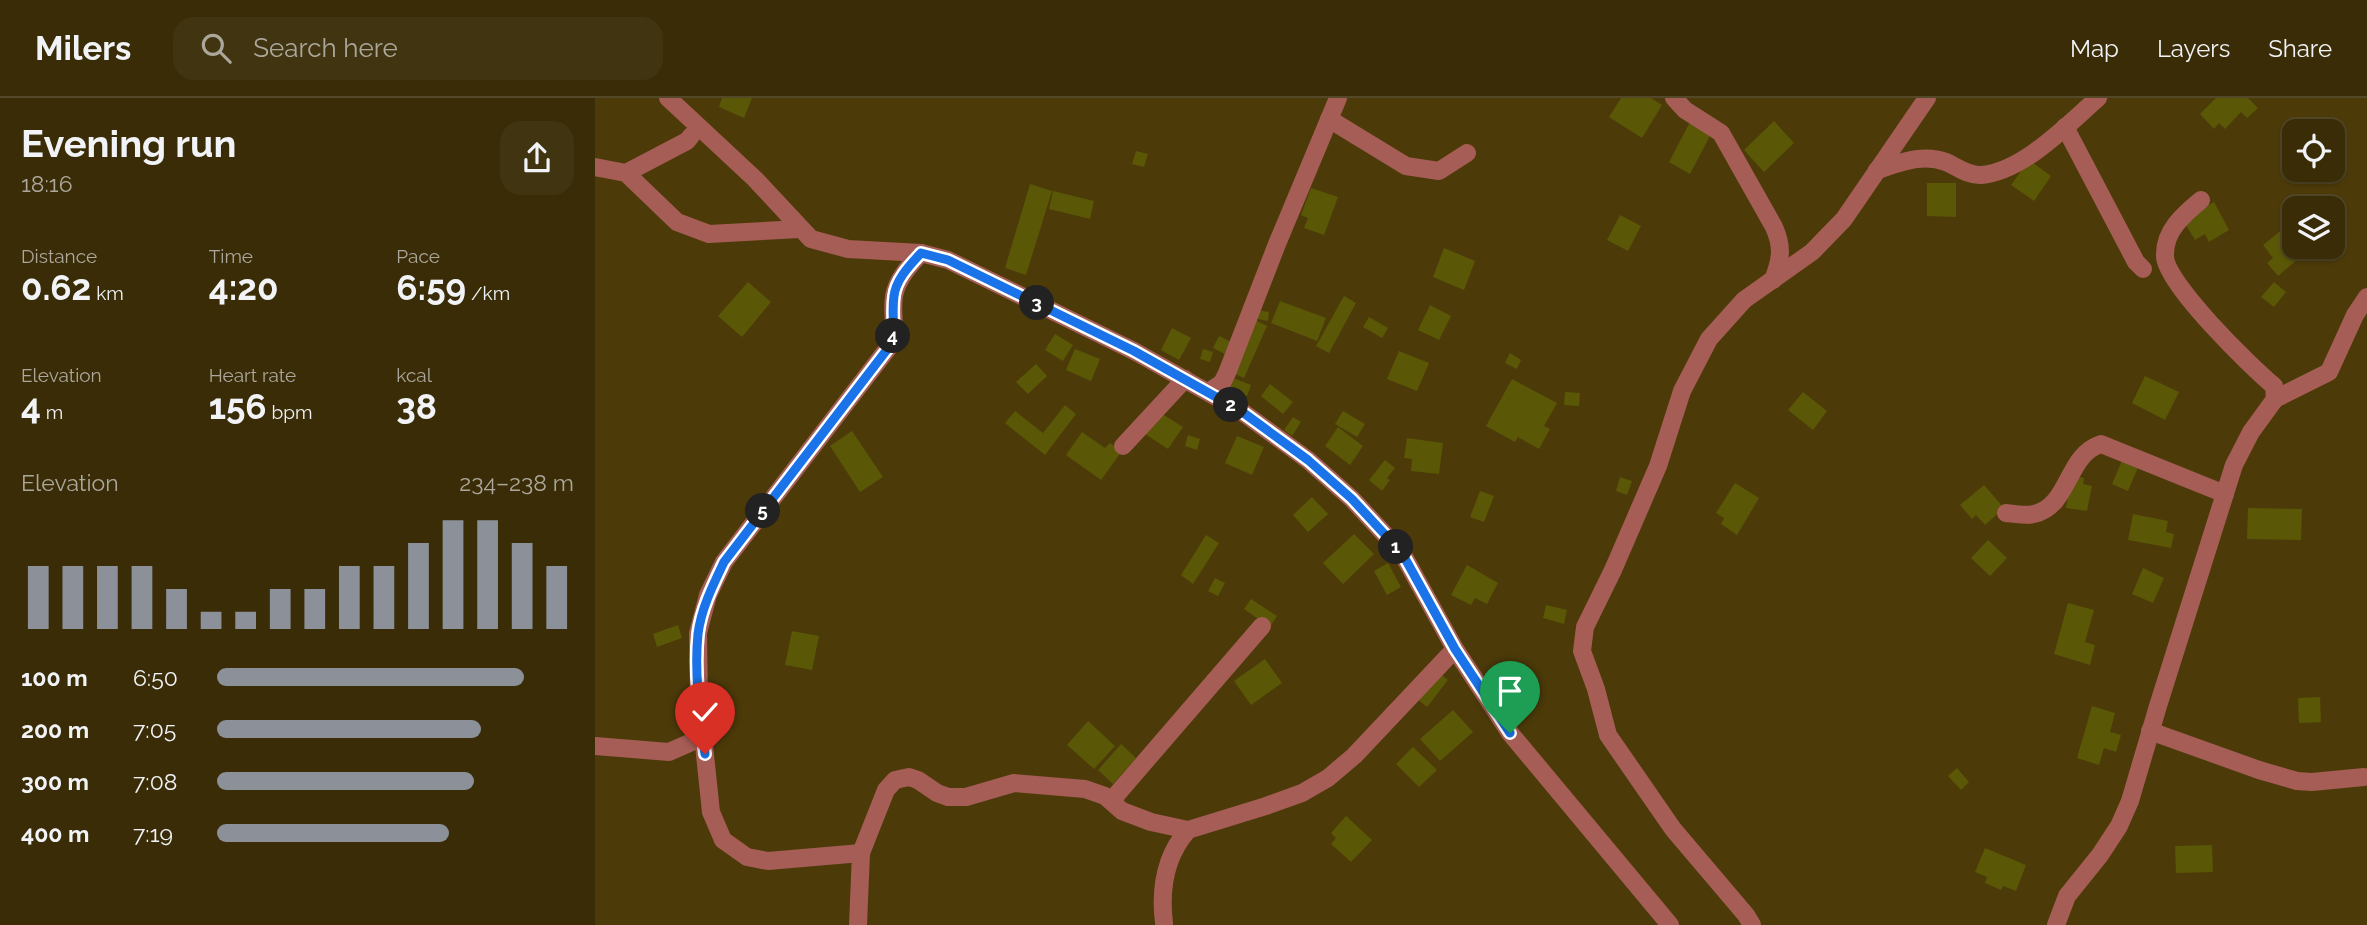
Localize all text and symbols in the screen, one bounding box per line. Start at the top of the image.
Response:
search box [173,17,663,80]
text: Milers [35,29,131,68]
icon: search [197,29,235,67]
text: Search here [253,33,398,63]
text: Map [2070,34,2119,63]
text: Layers [2157,34,2230,63]
text: Share [2268,34,2332,63]
map controls [2282,119,2345,259]
button: locate [2282,119,2345,182]
text: Evening run [21,121,236,166]
button: share [500,121,574,195]
text: 18:16 [21,170,73,197]
button: layers [2282,196,2345,259]
text: Distance [21,245,97,267]
text: Time [209,245,253,267]
text: Pace [396,245,440,267]
text: 0.62 [21,267,91,308]
text: 4:20 [209,267,279,308]
text: 6:59 [396,267,466,308]
text: km [91,282,124,304]
text: /km [466,282,510,304]
pin: 3 [1019,286,1055,320]
text: 3 [1031,291,1042,313]
pin: 4 [875,318,911,354]
text: 4 [887,324,898,346]
text: Elevation [21,364,102,386]
text: Heart rate [209,364,296,386]
text: kcal [396,364,432,386]
text: 4 [21,386,41,427]
text: 156 [209,386,267,427]
text: 38 [396,386,437,427]
pin: 2 [1213,388,1249,422]
text: 2 [1225,393,1236,415]
text: m [41,401,63,423]
text: bpm [267,401,312,423]
text: Elevation [21,469,119,496]
text: 234–238 m [459,469,574,496]
pin: 5 [745,494,781,528]
text: 5 [757,499,768,521]
pin: 1 [1379,530,1413,564]
text: 1 [1391,535,1400,557]
pin [1480,661,1540,733]
text: 100 m [21,664,88,691]
text: 6:50 [133,664,178,691]
icon: arrive [1491,672,1529,710]
pin [675,682,735,754]
icon: check [686,693,724,731]
text: 200 m [21,716,89,743]
text: 7:05 [133,716,176,743]
text: 300 m [21,768,89,795]
text: 7:08 [133,768,177,795]
text: 400 m [21,820,89,847]
text: 7:19 [133,820,173,847]

